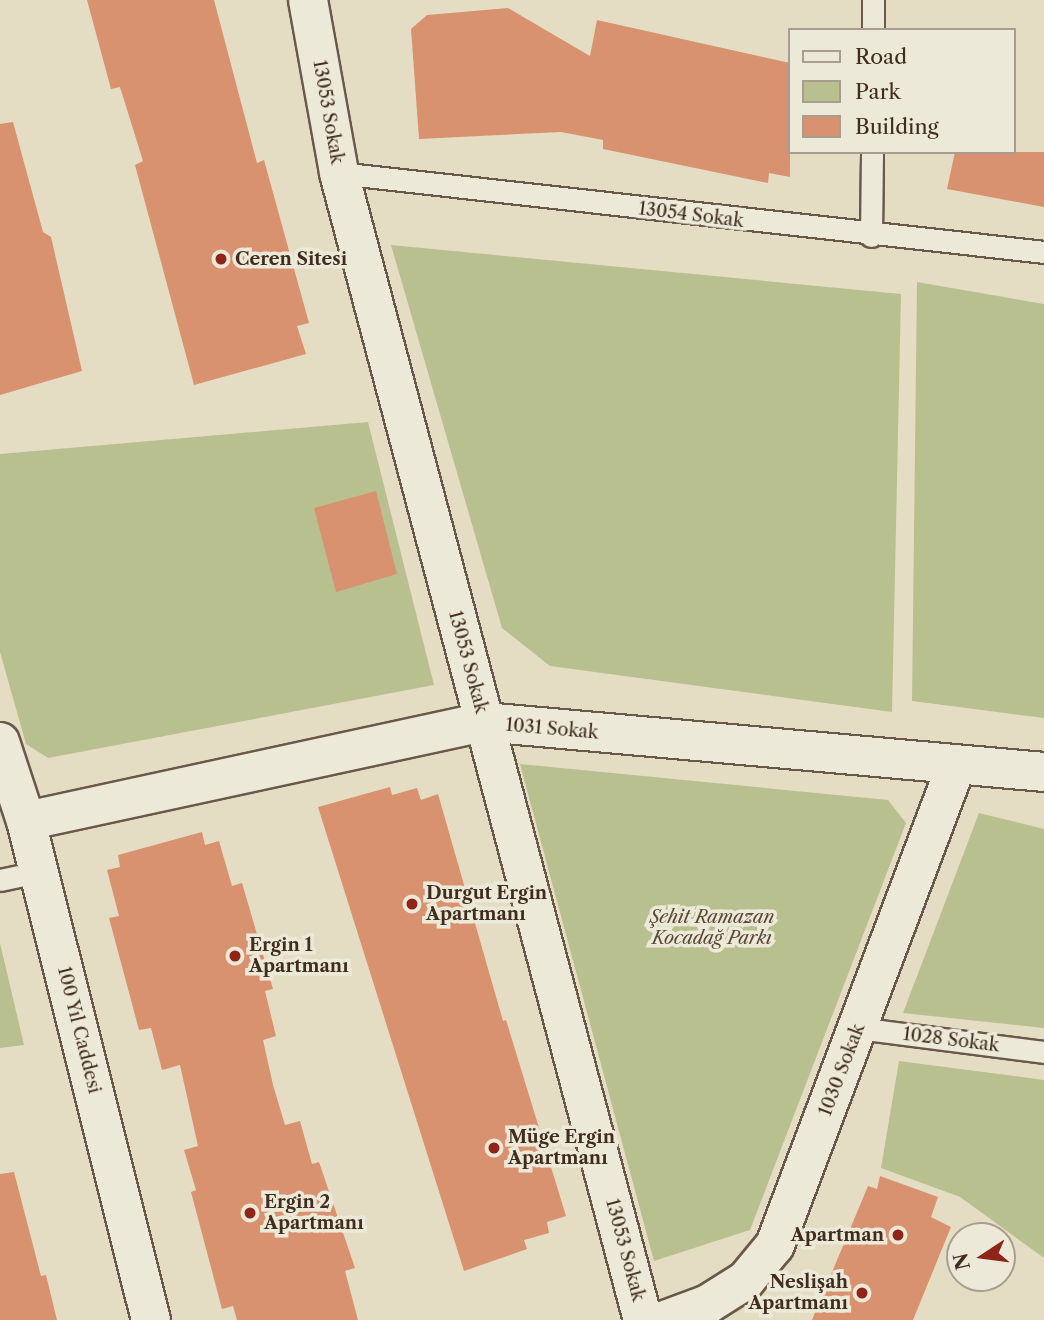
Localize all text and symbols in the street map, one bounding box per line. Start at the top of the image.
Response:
legend [788,28,1016,154]
text: Road [855,44,907,69]
street label: 13053 Sokak [308,58,348,166]
text: Park [855,79,901,104]
text: Building [855,114,939,139]
street label: 13054 Sokak [637,198,745,232]
place label: Ceren Sitesi [235,248,347,270]
marker: Ceren Sitesi [213,251,229,267]
street label: 13053 Sokak [444,608,492,716]
street label: 1031 Sokak [505,714,599,744]
place label: Durgut Ergin Apartmanı [426,883,547,926]
marker: Durgut Ergin Apartmanı [404,896,420,912]
park label: Şehit Ramazan Kocadağ Parkı [650,907,774,950]
place label: Ergin 1 Apartmanı [249,935,349,978]
marker: Ergin 1 Apartmanı [227,948,243,964]
street label: 100 Yıl Caddesi [53,964,105,1096]
street label: 1030 Sokak [815,1021,869,1119]
street label: 1028 Sokak [902,1023,1000,1057]
place label: Müge Ergin Apartmanı [508,1127,615,1170]
marker: Müge Ergin Apartmanı [486,1140,502,1156]
place label: Ergin 2 Apartmanı [264,1192,364,1234]
street label: 13053 Sokak [601,1196,649,1304]
marker: Ergin 2 Apartmanı [242,1205,258,1221]
north arrow [946,1222,1016,1292]
place label: Apartman [791,1224,884,1246]
marker: Apartman [890,1227,906,1243]
text: N [949,1251,975,1272]
place label: Neslişah Apartmanı [748,1272,848,1314]
marker: Neslişah Apartmanı [854,1285,870,1301]

